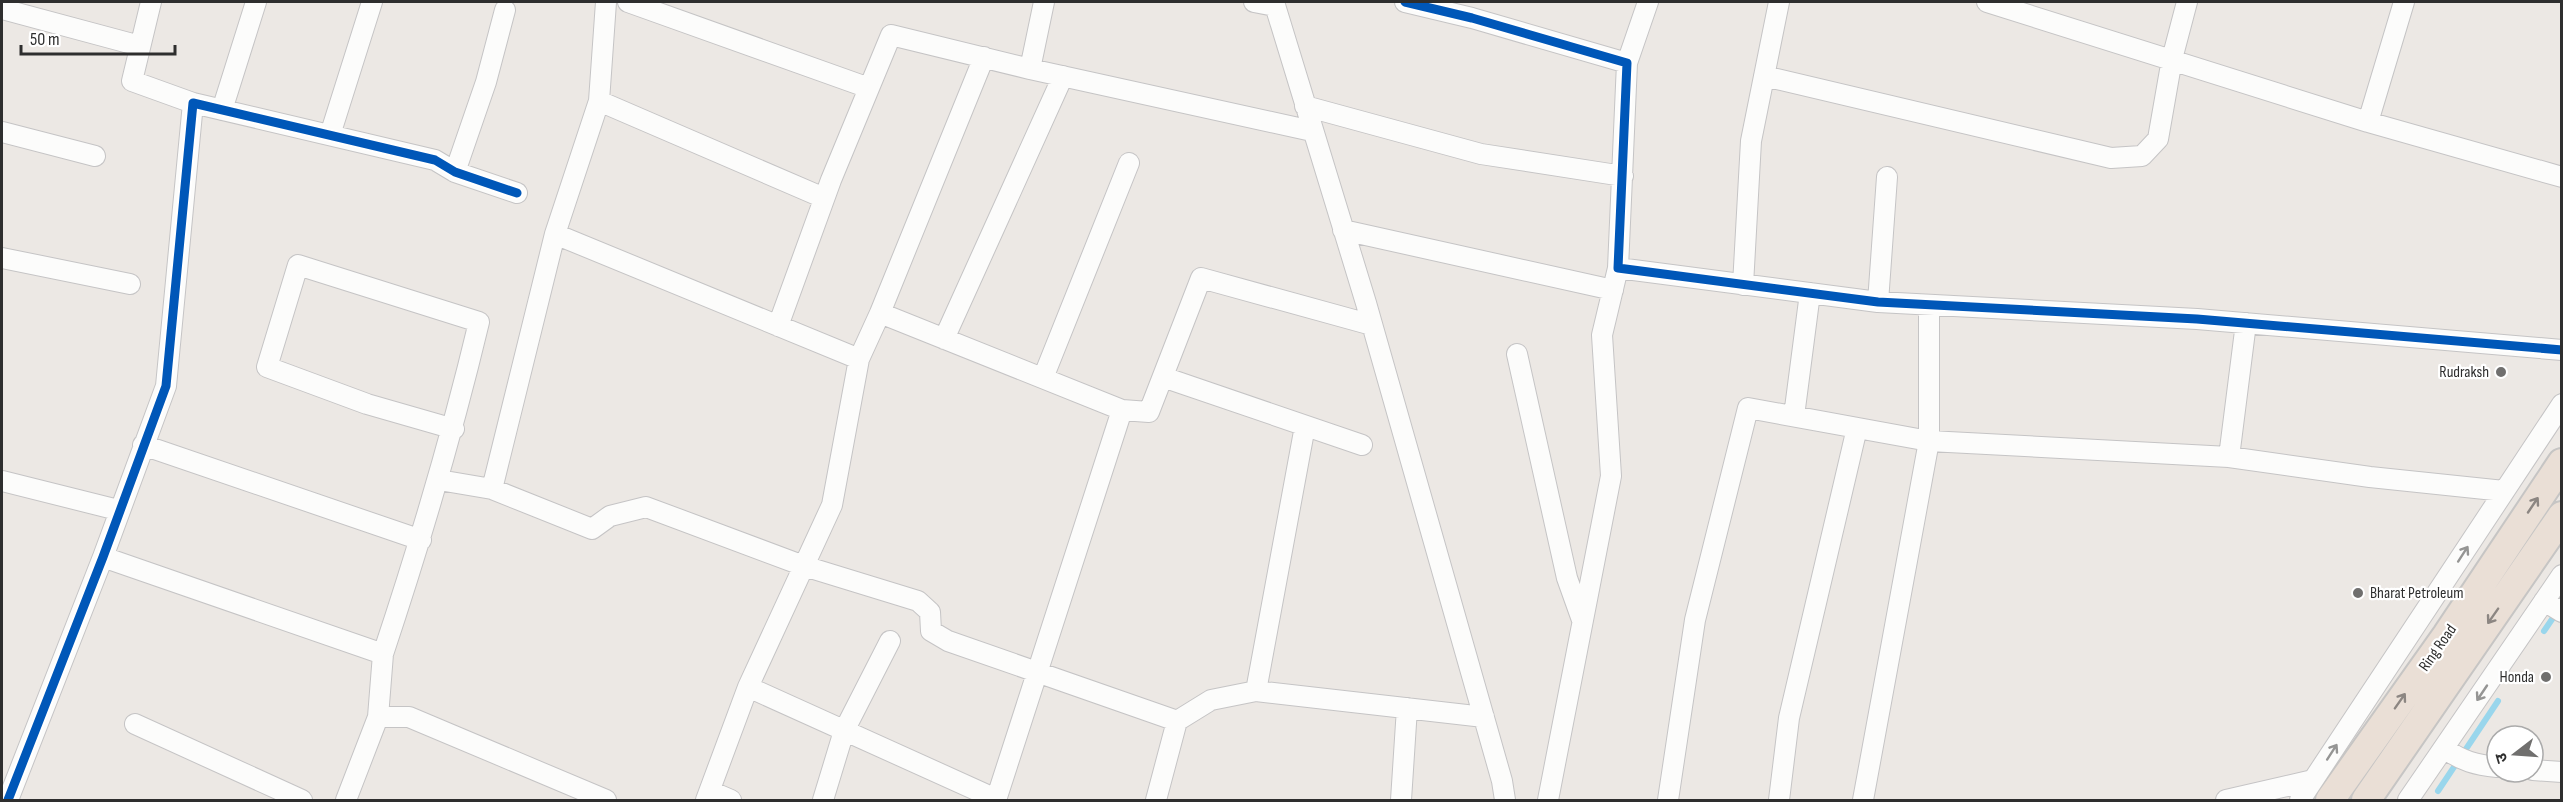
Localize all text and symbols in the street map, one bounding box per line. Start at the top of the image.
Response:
scale bar [21,18,176,56]
text: 50 m [30,29,60,50]
place label: Rudraksh [2439,363,2489,382]
marker: Rudraksh [2494,365,2508,379]
one-way arrow [2528,497,2540,514]
one-way arrow [2457,546,2469,563]
place label: Bharat Petroleum [2370,584,2463,603]
marker: Bharat Petroleum [2351,586,2365,600]
one-way arrow [2487,607,2499,623]
street label: Ring Road [2415,621,2461,675]
place label: Honda [2500,668,2534,687]
marker: Honda [2539,670,2553,684]
one-way arrow [2476,684,2488,701]
one-way arrow [2394,694,2406,710]
north arrow [2485,724,2545,784]
one-way arrow [2326,743,2339,760]
text: उ [2491,750,2513,765]

